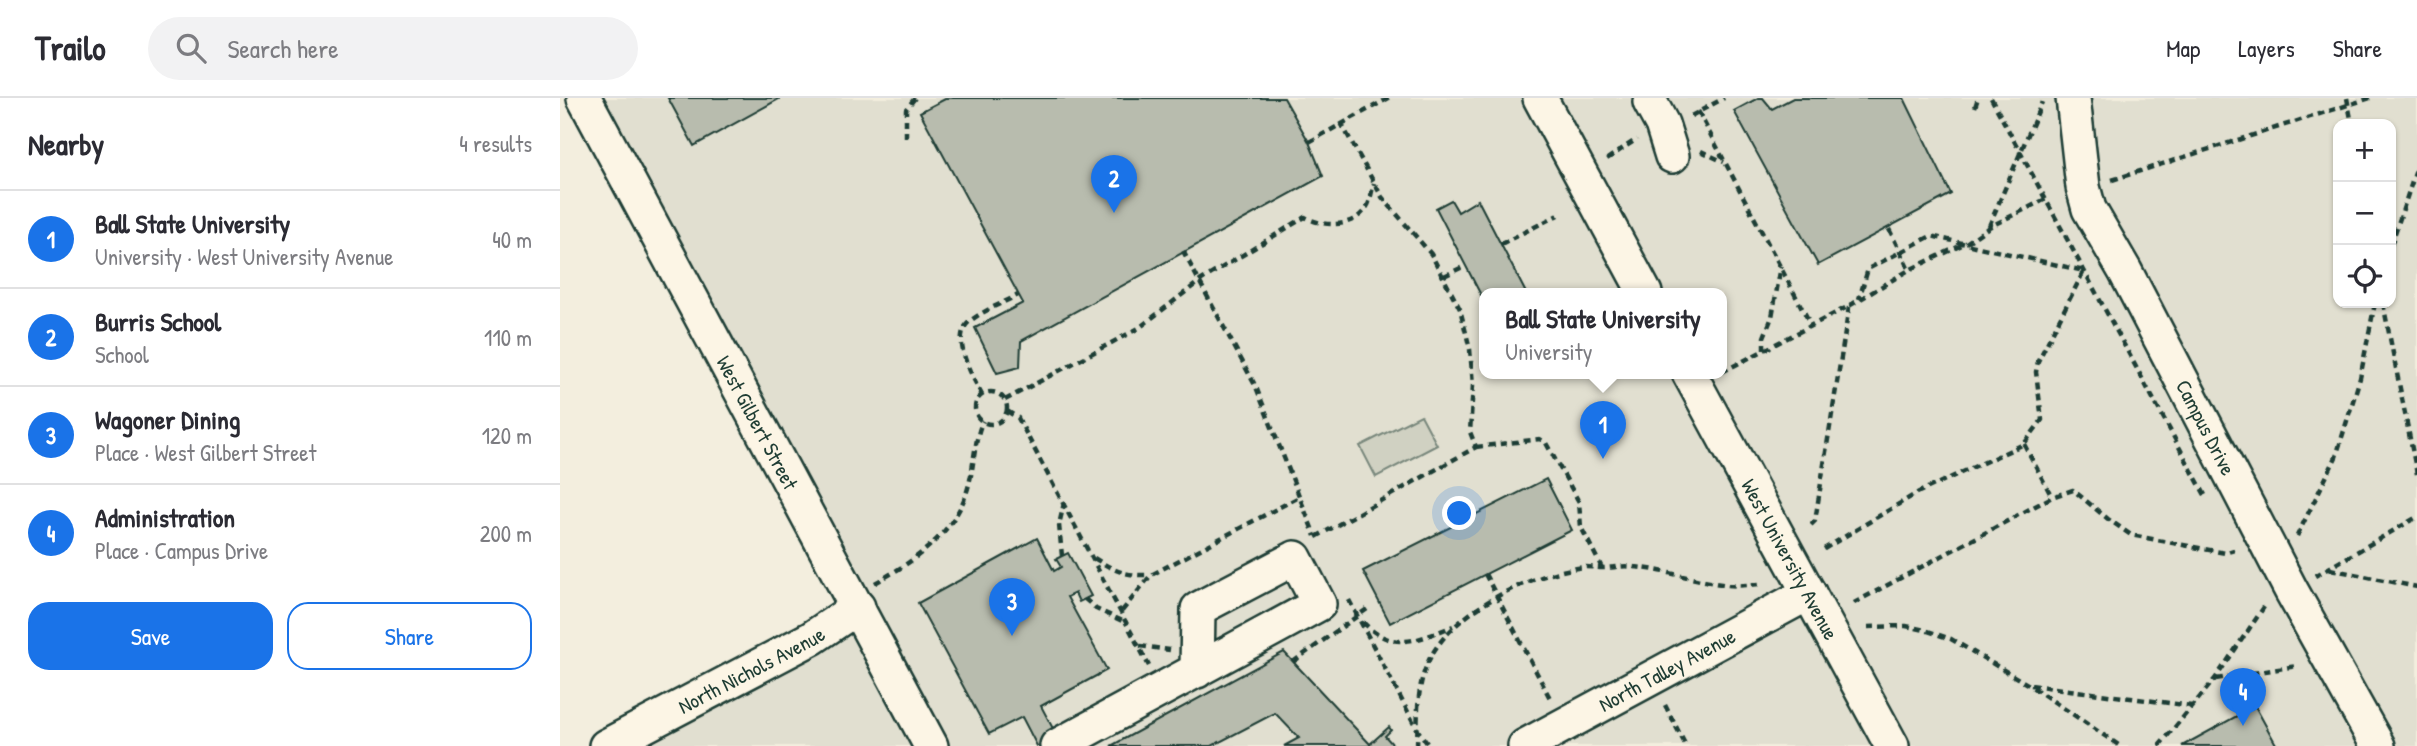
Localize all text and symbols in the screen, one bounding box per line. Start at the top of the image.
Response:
search box [148,17,638,80]
text: Trailo [35,26,106,70]
icon: search [172,29,210,67]
text: Search here [228,31,339,66]
text: Map [2166,32,2200,64]
text: Layers [2238,32,2295,64]
text: Share [2333,32,2382,64]
map controls [2333,119,2396,308]
button: + [2333,119,2396,182]
text: Nearby [28,124,104,164]
text: 4 results [459,128,532,159]
pin: 2 [1091,155,1137,213]
button: − [2333,182,2396,245]
text: Ball State University [95,206,290,241]
text: 1 [47,224,55,255]
text: 40 m [492,224,532,255]
text: University · West University Avenue [95,241,393,272]
button: locate [2333,245,2396,308]
popup [1479,288,1727,379]
text: Ball State University [1505,301,1701,336]
text: Burris School [95,304,221,339]
text: 2 [46,322,56,353]
text: 110 m [484,322,532,353]
text: University [1505,336,1592,367]
text: School [95,339,149,370]
street label: West Gilbert Street [710,350,806,495]
street label: Campus Drive [2169,374,2243,480]
pin: 1 [1580,401,1626,459]
text: Wagoner Dining [95,402,240,437]
text: 3 [46,420,56,451]
text: 120 m [482,420,532,451]
text: Place · West Gilbert Street [95,437,316,468]
street label: West University Avenue [1735,474,1846,645]
your location [1442,496,1476,530]
text: Administration [95,500,235,535]
text: 4 [47,518,55,549]
text: 200 m [480,518,532,549]
text: Place · Campus Drive [95,535,268,566]
pin: 3 [989,578,1035,636]
button: Save [28,602,273,670]
button: Share [287,602,532,670]
street label: North Nichols Avenue [673,619,830,720]
street label: North Talley Avenue [1593,621,1740,718]
pin: 4 [2220,668,2266,726]

